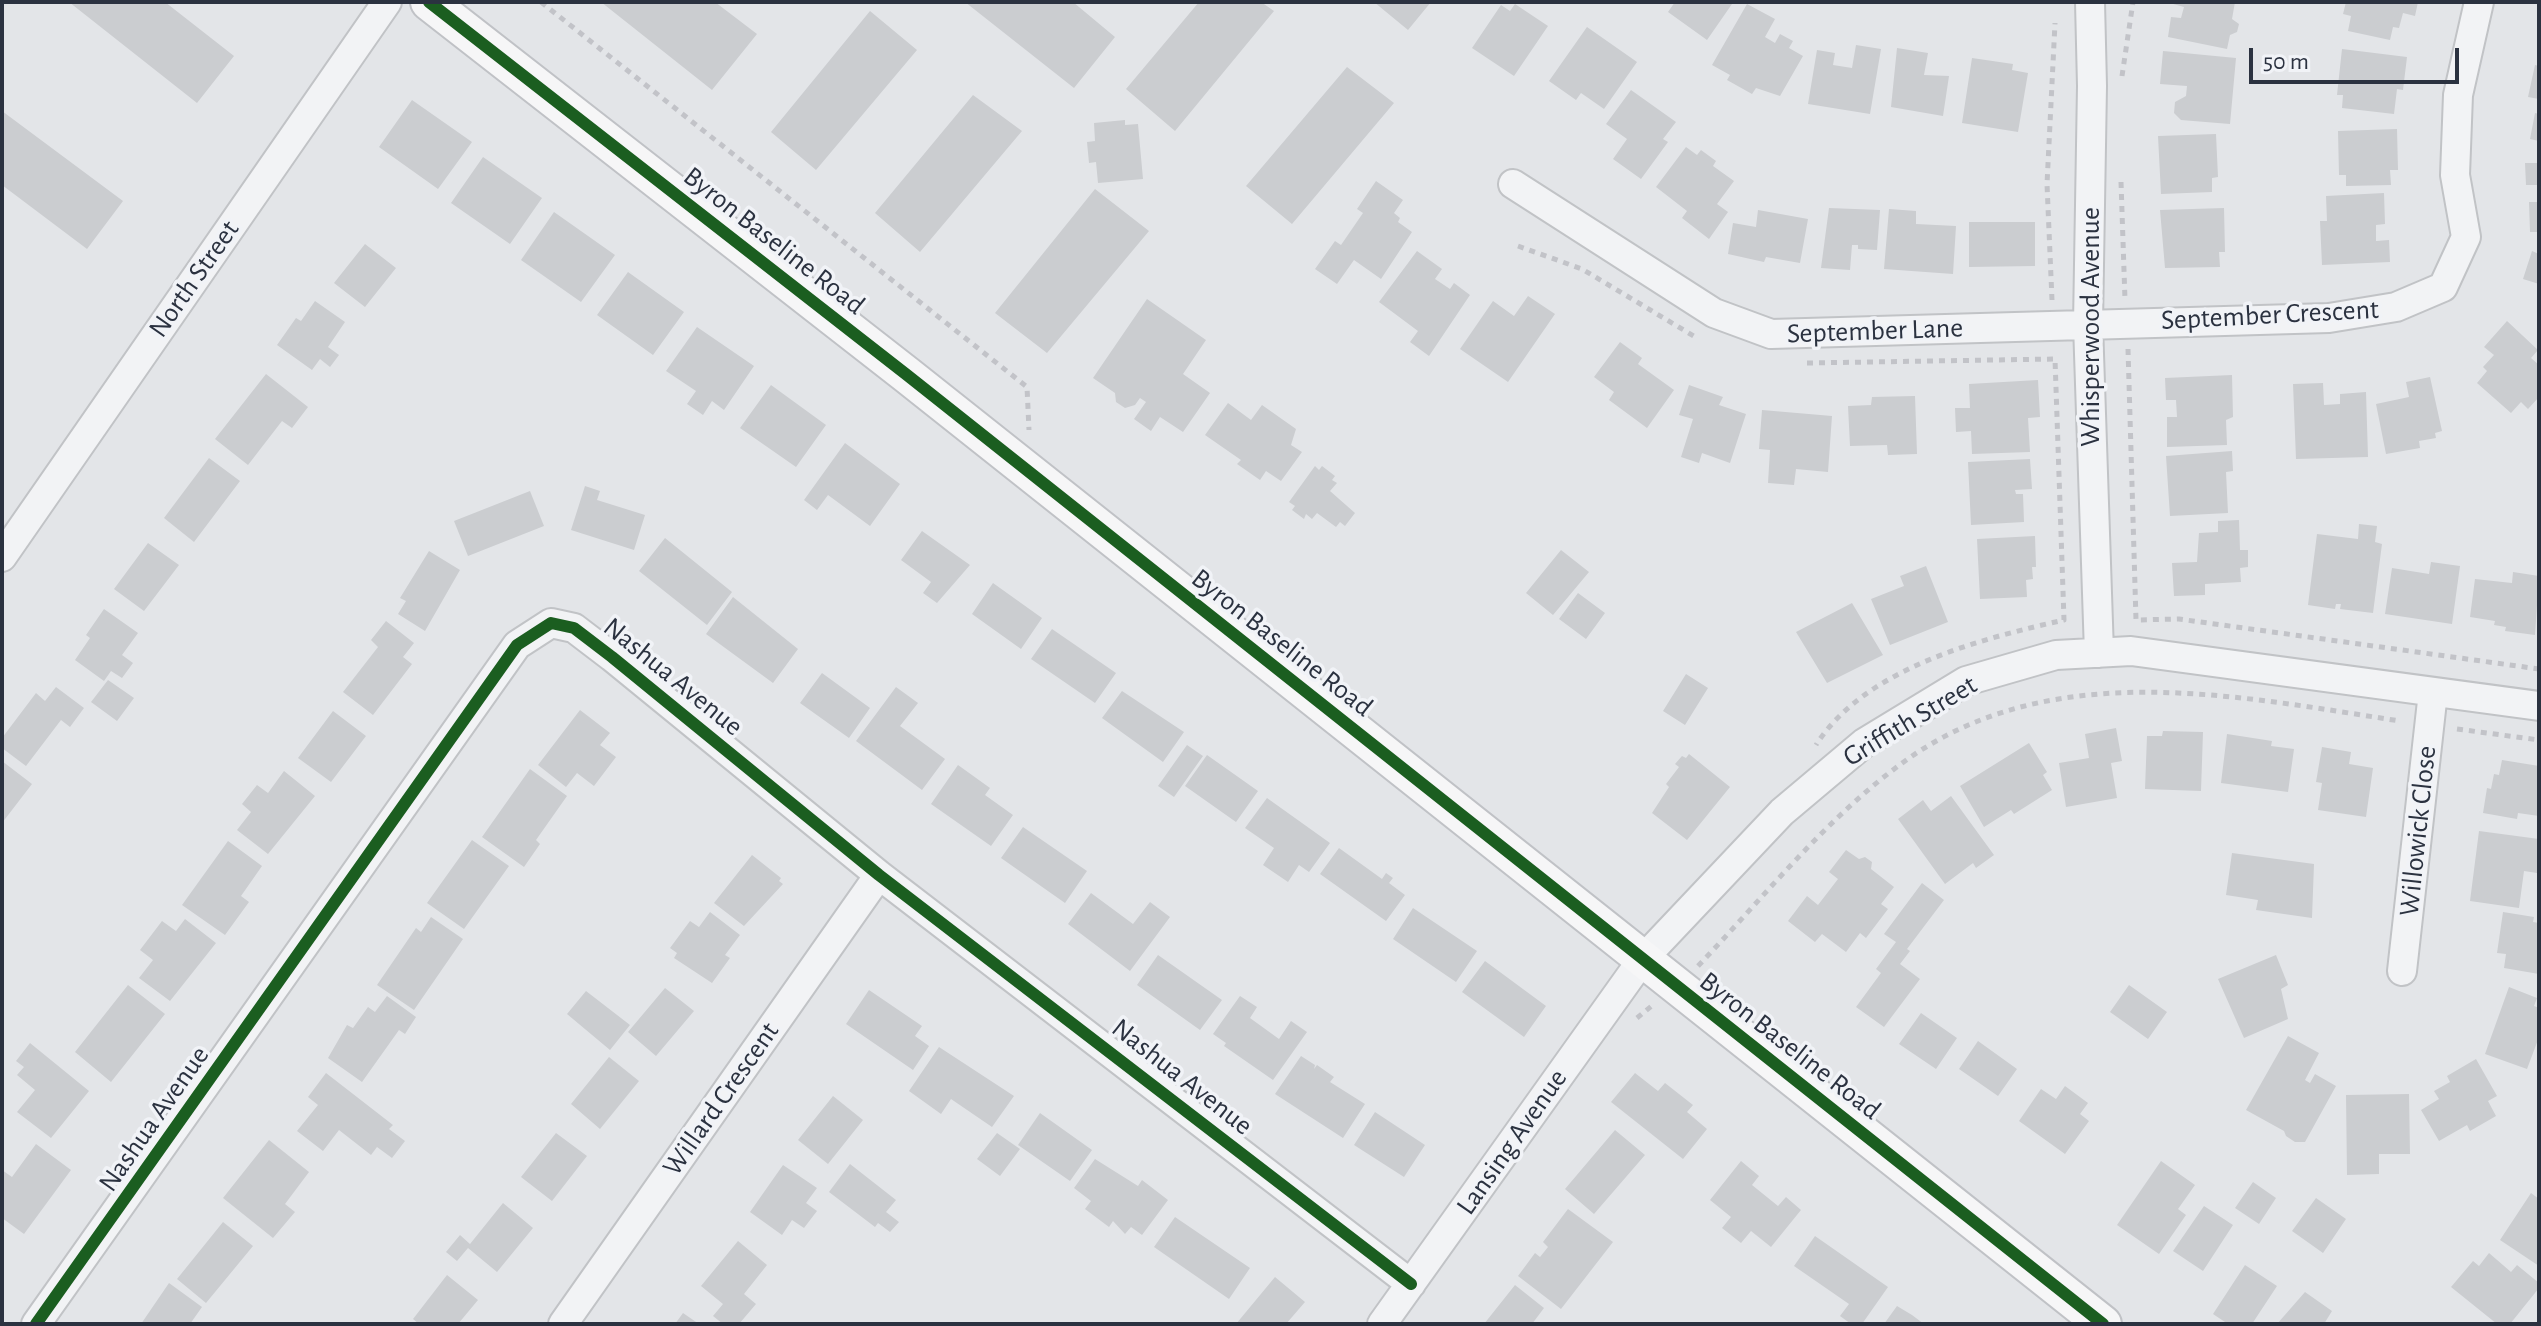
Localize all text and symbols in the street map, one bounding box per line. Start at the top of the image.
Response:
scale bar [2253,32,2463,82]
text: 50 m [2263,50,2309,74]
street label: Byron Baseline Road [677,160,871,322]
street label: Whisperwood Avenue [2074,207,2108,447]
street label: North Street [141,214,247,344]
street label: September Crescent [2160,293,2380,337]
street label: September Lane [1786,311,1964,351]
street label: Byron Baseline Road [1185,562,1379,724]
street label: Nashua Avenue [596,610,750,744]
street label: Griffith Street [1837,668,1983,774]
street label: Willowick Close [2392,744,2444,918]
street label: Byron Baseline Road [1693,965,1887,1127]
street label: Nashua Avenue [1105,1011,1259,1143]
street label: Willard Crescent [656,1016,786,1182]
street label: Nashua Avenue [92,1040,216,1198]
street label: Lansing Avenue [1449,1063,1575,1221]

